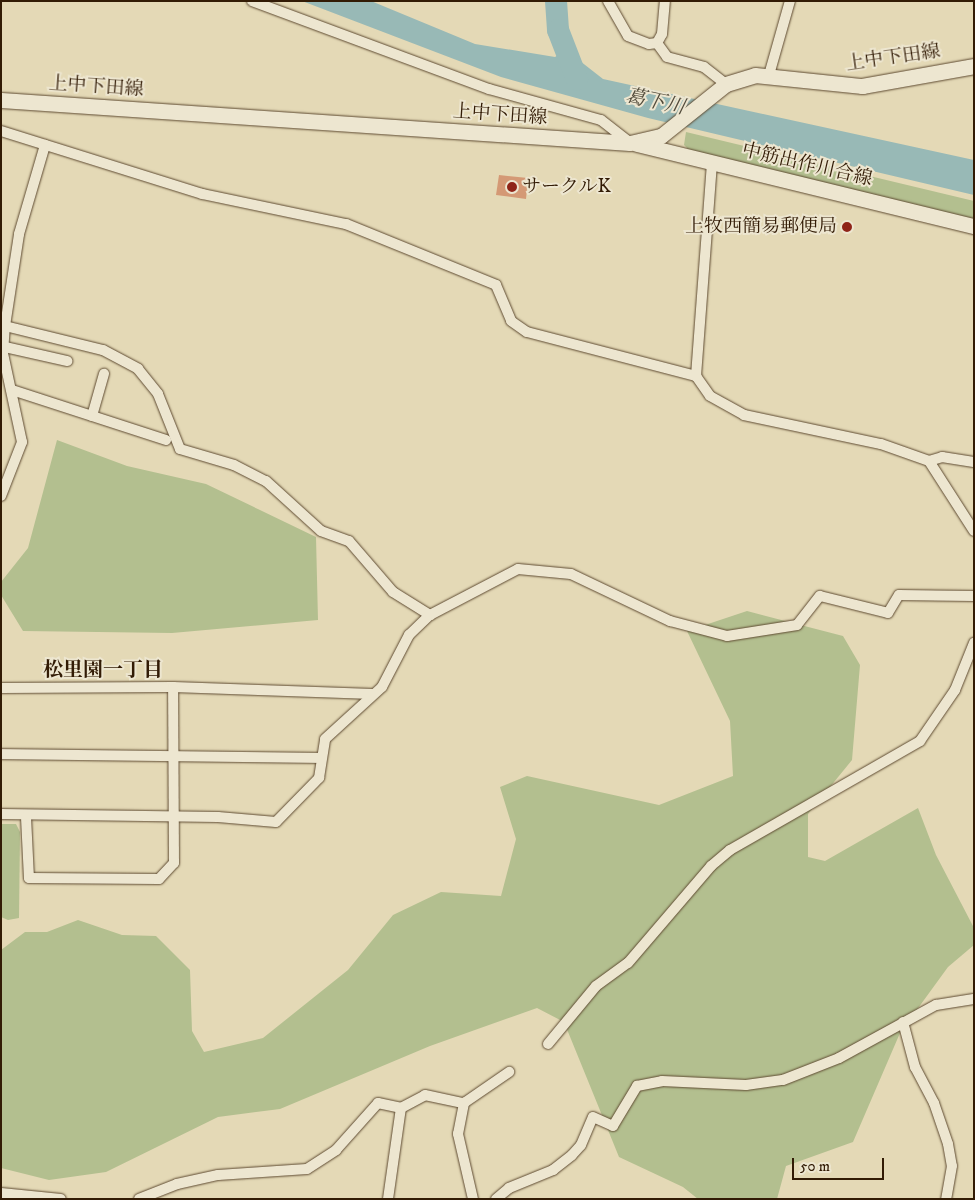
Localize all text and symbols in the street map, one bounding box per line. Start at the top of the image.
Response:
street label: 上中下田線 [844,40,942,76]
street label: 上中下田線 [48,72,144,102]
water label: 葛下川 [623,84,687,120]
street label: 上中下田線 [452,100,548,130]
street label: 中筋出作川合線 [740,139,874,191]
place label: サークルK [522,176,611,198]
marker: サークルK [506,181,518,193]
place label: 上牧西簡易郵便局 [685,216,837,238]
marker: 上牧西簡易郵便局 [841,221,853,233]
district label: 松里園一丁目 [43,658,163,682]
scale bar [795,1148,888,1180]
text: 50 m [800,1157,830,1176]

